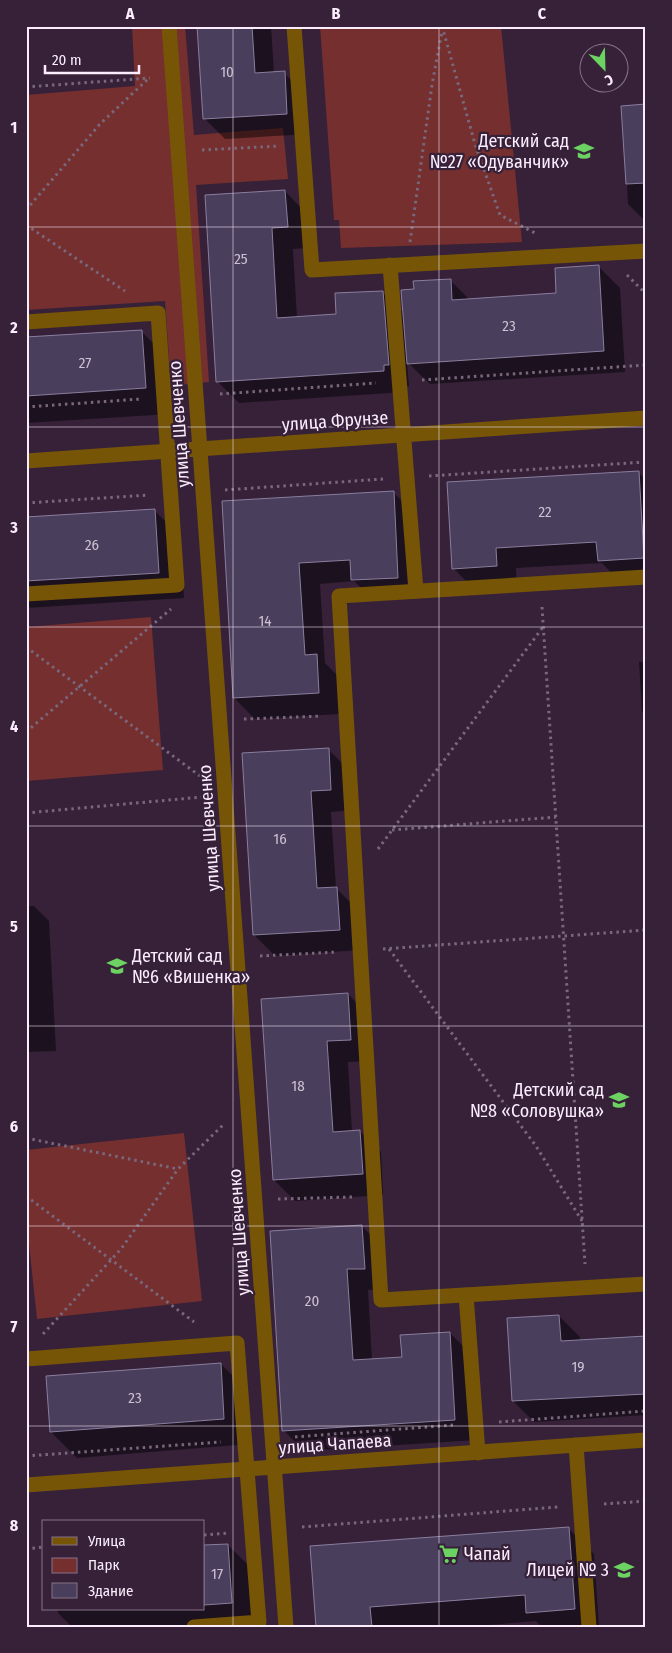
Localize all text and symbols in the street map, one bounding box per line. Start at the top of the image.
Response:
text: A [125,4,135,23]
text: B [332,4,341,23]
text: C [538,4,547,23]
scale bar [45,42,139,74]
north arrow [580,42,630,92]
text: 20 m [52,51,82,69]
house number: 10 [220,63,234,81]
text: С [602,70,616,89]
text: 1 [11,118,17,137]
place label: Детский сад №27 «Одуванчик» [430,130,569,173]
school or university icon: Детский сад №27 «Одуванчик» [573,140,595,162]
house number: 25 [234,250,248,268]
house number: 23 [502,317,516,335]
text: 2 [9,318,18,337]
house number: 27 [79,354,91,372]
street label: улица Шевченко [164,360,194,488]
street label: улица Фрунзе [281,406,389,436]
house number: 22 [538,503,552,521]
text: 3 [9,518,18,537]
house number: 26 [85,536,99,554]
house number: 14 [258,612,272,630]
text: 4 [10,717,18,736]
street label: улица Шевченко [194,764,224,892]
house number: 16 [273,830,287,848]
text: 5 [10,917,18,936]
place label: Детский сад №6 «Вишенка» [131,945,250,988]
school or university icon: Детский сад №6 «Вишенка» [106,955,128,977]
house number: 18 [291,1077,305,1095]
place label: Детский сад №8 «Соловушка» [470,1079,604,1122]
school or university icon: Детский сад №8 «Соловушка» [608,1089,630,1111]
text: 6 [10,1117,18,1136]
street label: улица Шевченко [224,1168,254,1296]
house number: 20 [305,1292,319,1310]
text: 7 [11,1317,18,1336]
house number: 19 [571,1358,585,1376]
house number: 23 [128,1389,142,1407]
street label: улица Чапаева [278,1429,392,1459]
text: 8 [10,1516,19,1535]
legend [42,1520,205,1610]
text: Улица [87,1532,126,1550]
supermarket icon: Чапай [438,1543,460,1565]
place label: Чапай [464,1543,511,1565]
text: Парк [88,1556,119,1574]
place label: Лицей № 3 [526,1559,609,1581]
school or university icon: Лицей № 3 [613,1559,635,1581]
house number: 17 [211,1565,223,1583]
text: Здание [88,1582,134,1600]

